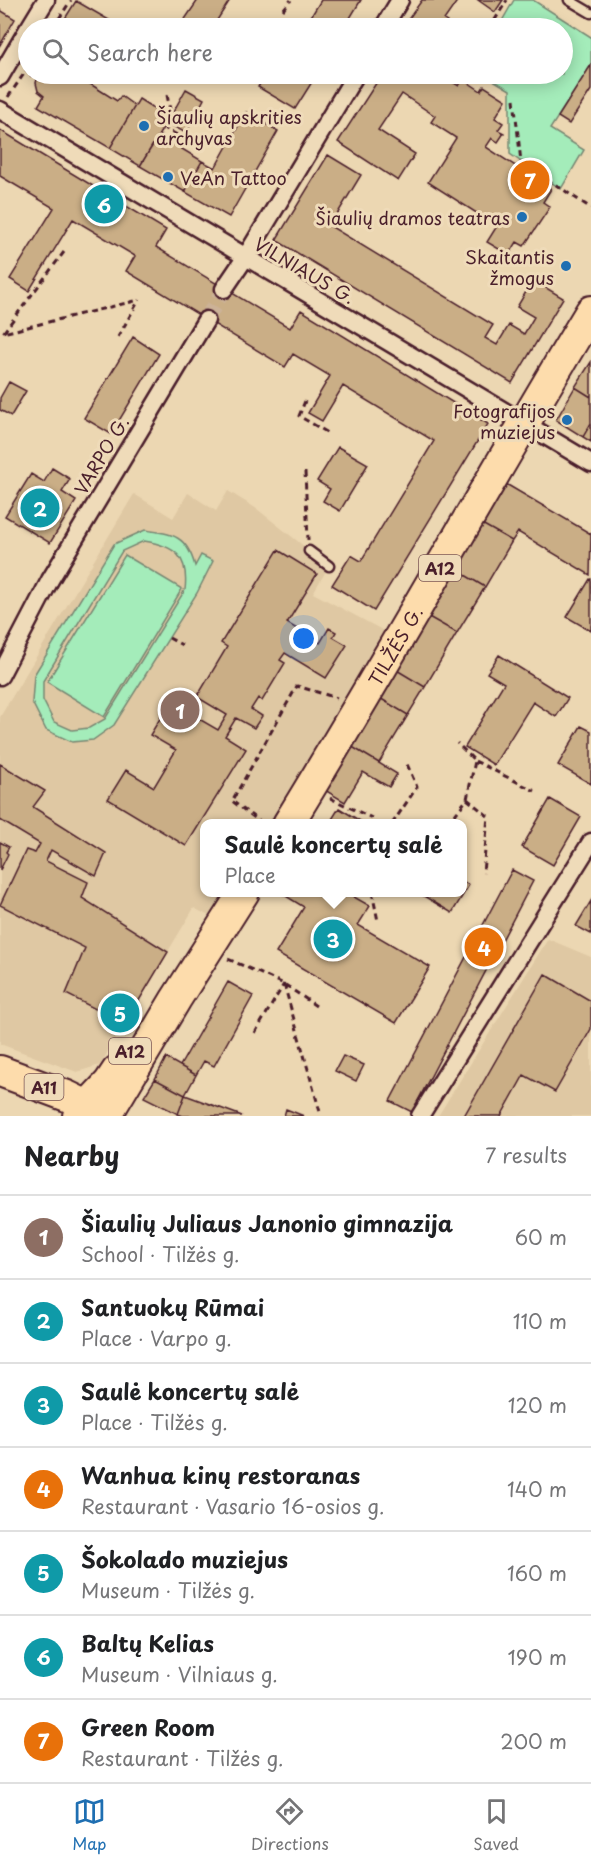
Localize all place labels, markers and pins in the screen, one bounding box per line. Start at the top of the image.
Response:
place label: Šiaulių apskrities archyvas [156,103,302,151]
marker: Šiaulių apskrities archyvas [137,119,151,133]
pin: 7 [510,158,550,202]
place label: VeAn Tattoo [180,164,287,191]
marker: VeAn Tattoo [161,170,175,184]
pin: 6 [84,182,124,226]
place label: Šiaulių dramos teatras [315,204,510,231]
marker: Šiaulių dramos teatras [515,210,529,224]
place label: Skaitantis žmogus [465,243,554,291]
marker: Skaitantis žmogus [559,259,573,273]
place label: Fotografijos muziejus [453,397,555,445]
marker: Fotografijos muziejus [560,413,574,427]
pin: 2 [20,486,60,530]
pin: 1 [160,688,200,732]
pin: 3 [314,916,352,962]
pin: 4 [464,924,504,970]
pin: 5 [100,990,140,1036]

